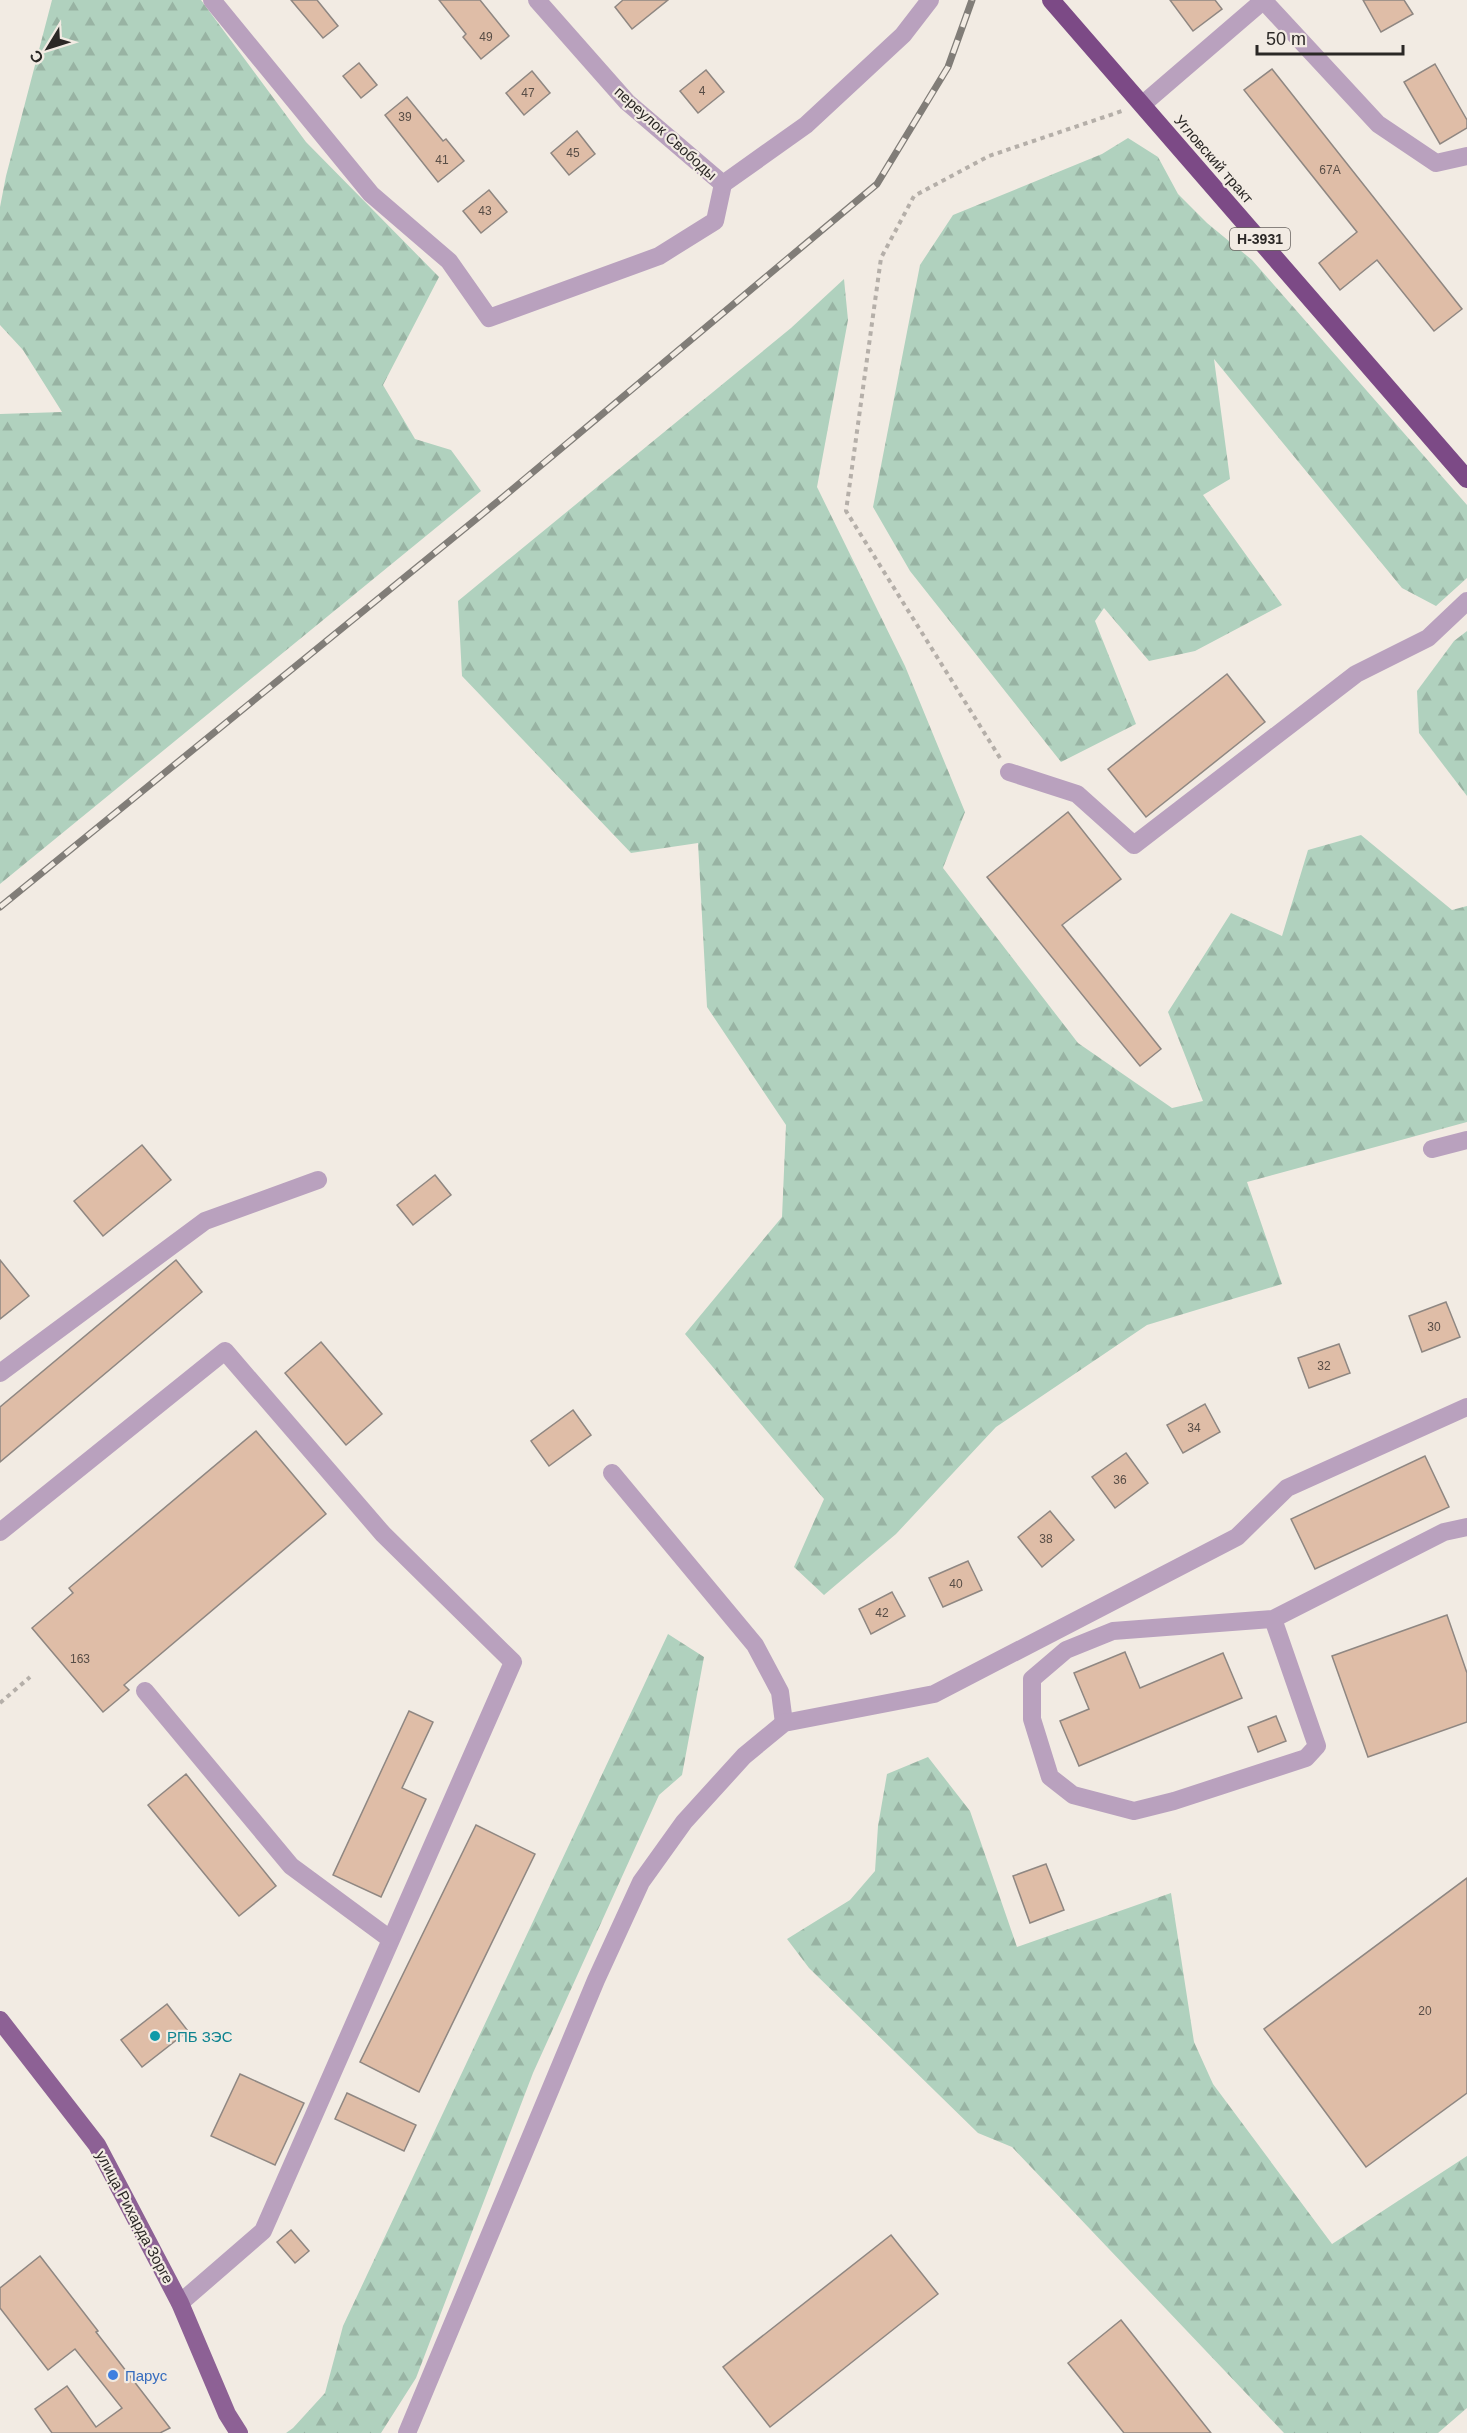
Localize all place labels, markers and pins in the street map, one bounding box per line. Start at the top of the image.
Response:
place label: РПБ ЗЭС [167,2028,233,2045]
marker: РПБ ЗЭС [148,2029,162,2043]
place label: Парус [125,2367,168,2384]
marker: Парус [106,2368,120,2382]

